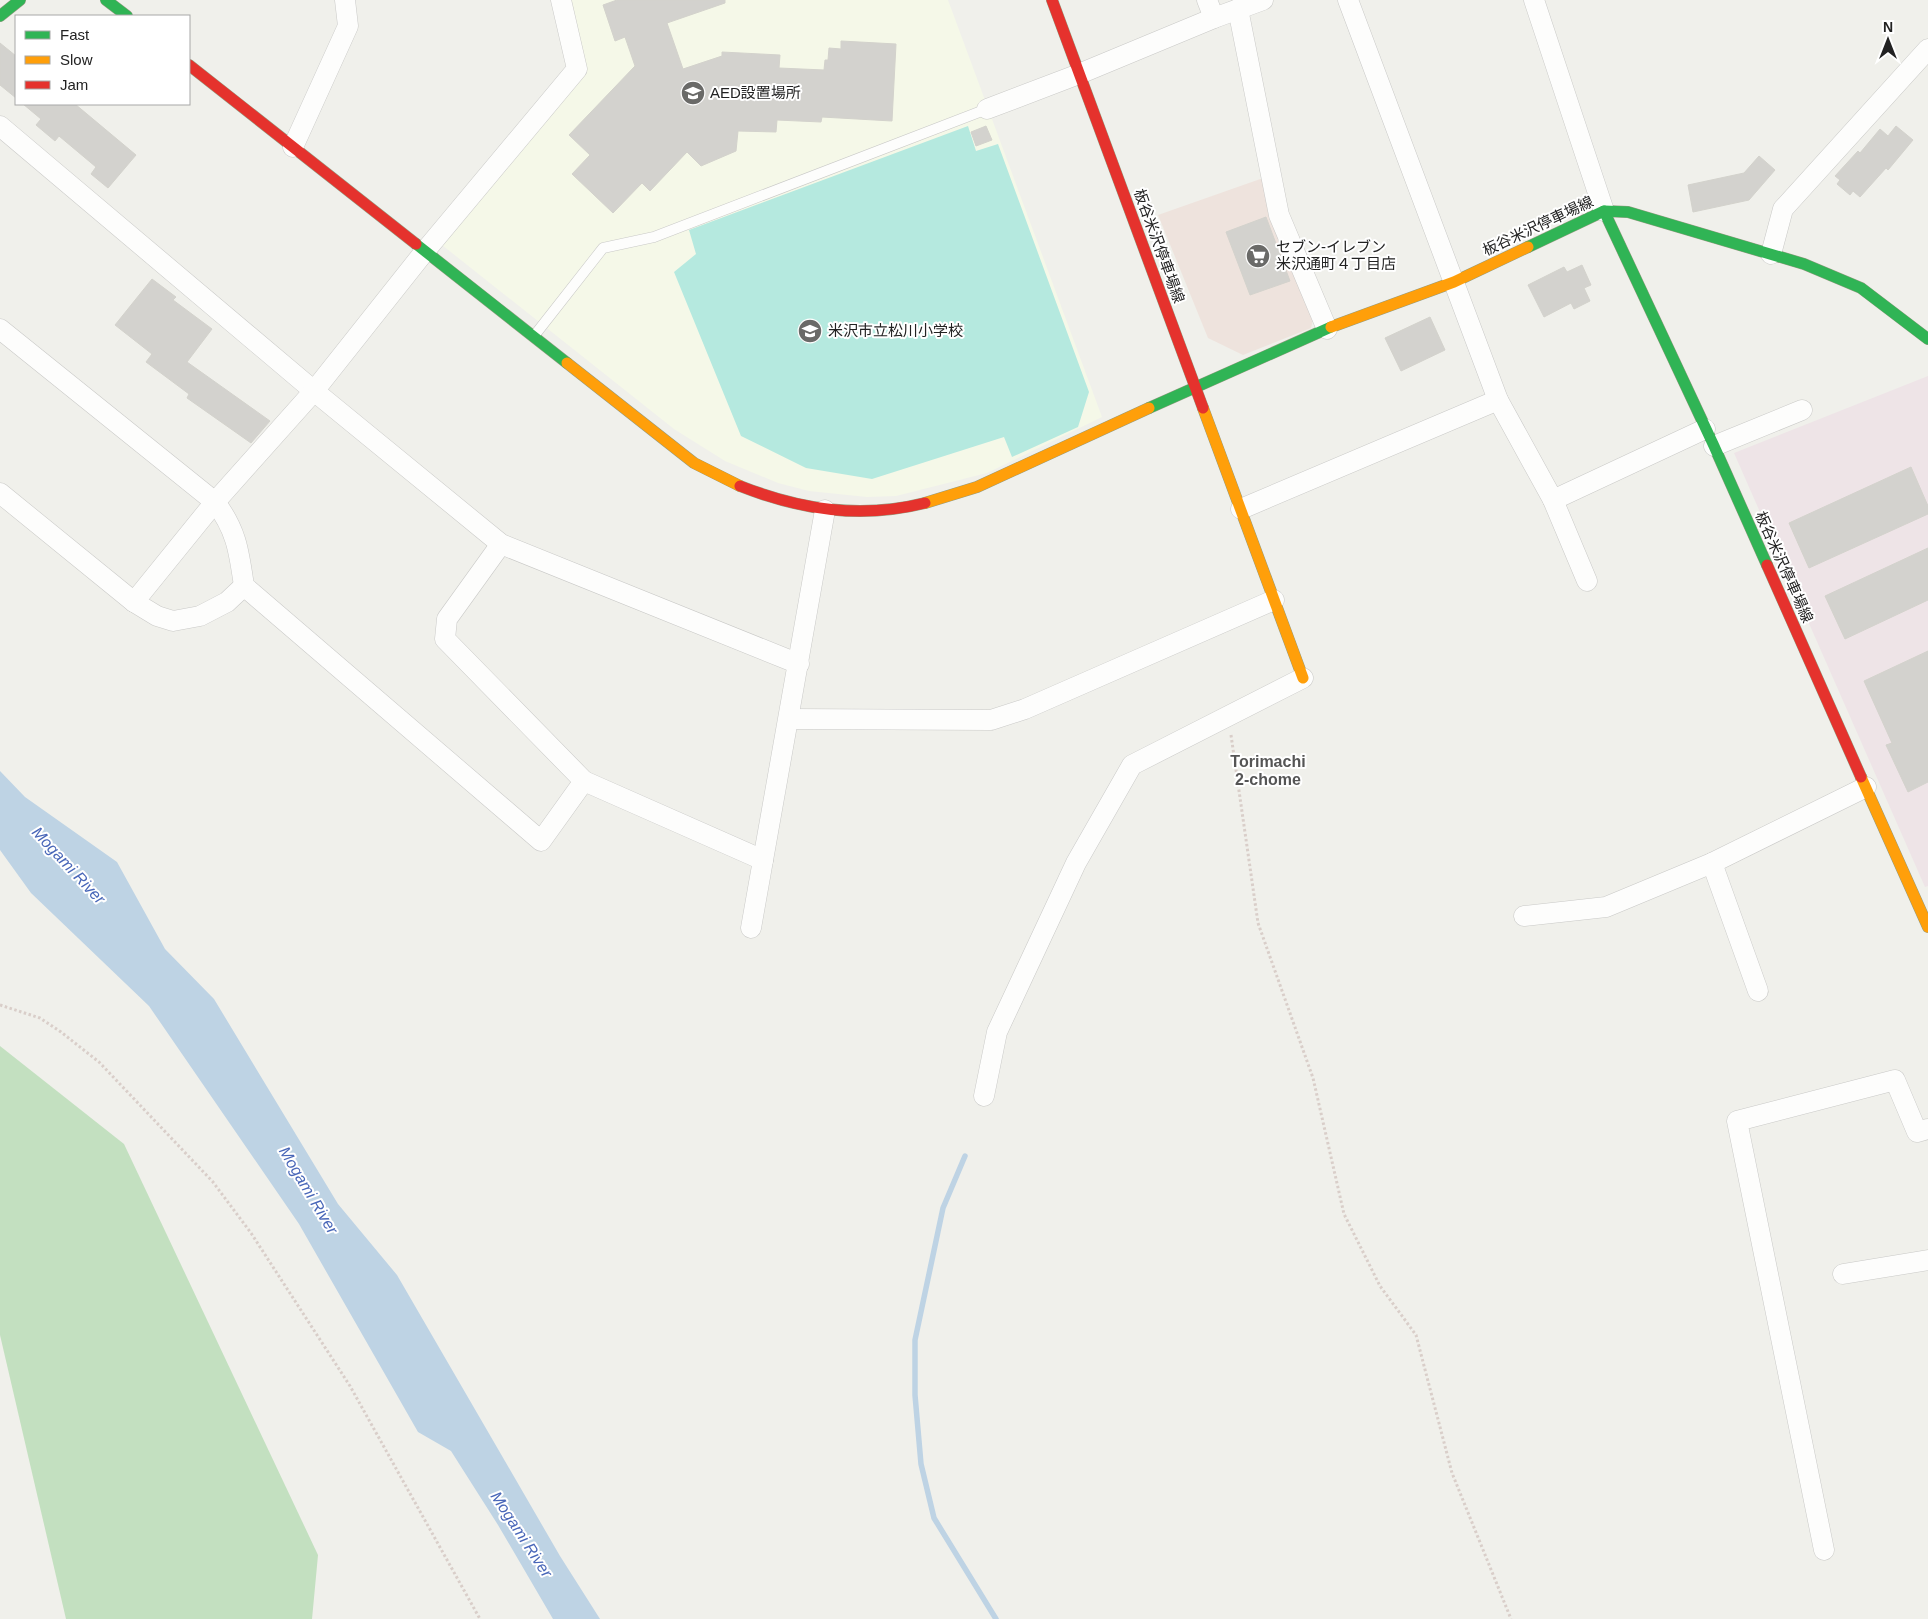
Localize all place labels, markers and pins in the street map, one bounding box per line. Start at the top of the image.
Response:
school or university icon: AED設置場所 [680,80,706,106]
place label: AED設置場所 [710,84,801,101]
place label: セブン-イレブン 米沢通町４丁目店 [1276,238,1396,272]
supermarket icon: セブン-イレブン 米沢通町４丁目店 [1245,243,1271,269]
school or university icon: 米沢市立松川小学校 [797,318,823,344]
place label: 米沢市立松川小学校 [828,322,963,339]

